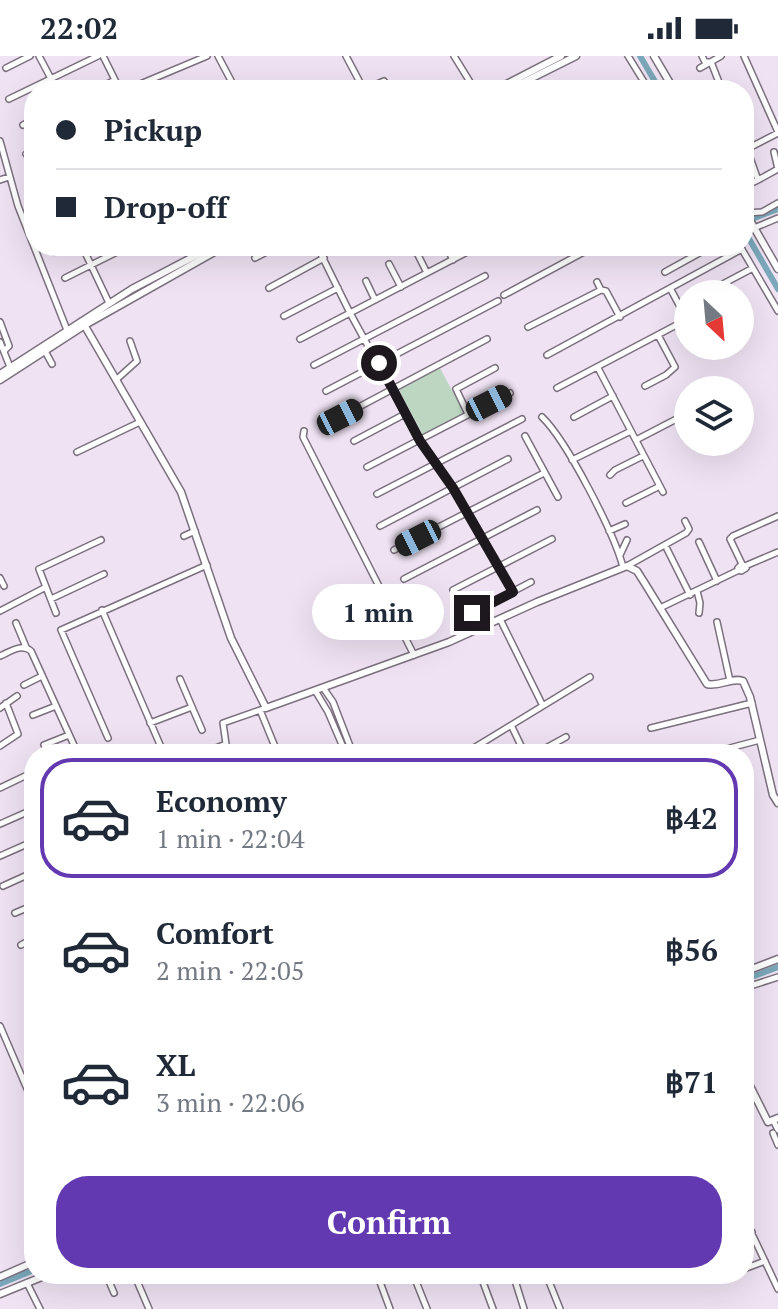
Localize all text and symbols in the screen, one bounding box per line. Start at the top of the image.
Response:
text: 22:02 [40,8,118,48]
text: Pickup [104,110,202,150]
text: Drop-off [104,187,228,227]
north arrow [674,280,754,360]
map controls [674,280,754,456]
route start [361,345,397,381]
button: layers [674,376,754,456]
car [462,381,516,425]
car [313,395,367,439]
car [391,516,445,560]
callout: 1 min [312,585,444,641]
text: 1 min [342,595,414,629]
route end [454,595,490,631]
text: Economy [156,781,287,821]
icon: car [60,782,132,854]
text: ฿42 [665,798,718,838]
text: 1 min · 22:04 [156,821,305,855]
text: Comfort [156,913,274,953]
icon: car [60,914,132,986]
text: ฿56 [665,930,718,970]
text: 2 min · 22:05 [156,953,305,987]
text: XL [156,1045,195,1085]
icon: car [60,1046,132,1118]
text: ฿71 [665,1062,718,1102]
text: 3 min · 22:06 [156,1085,305,1119]
button: Confirm [56,1176,722,1268]

